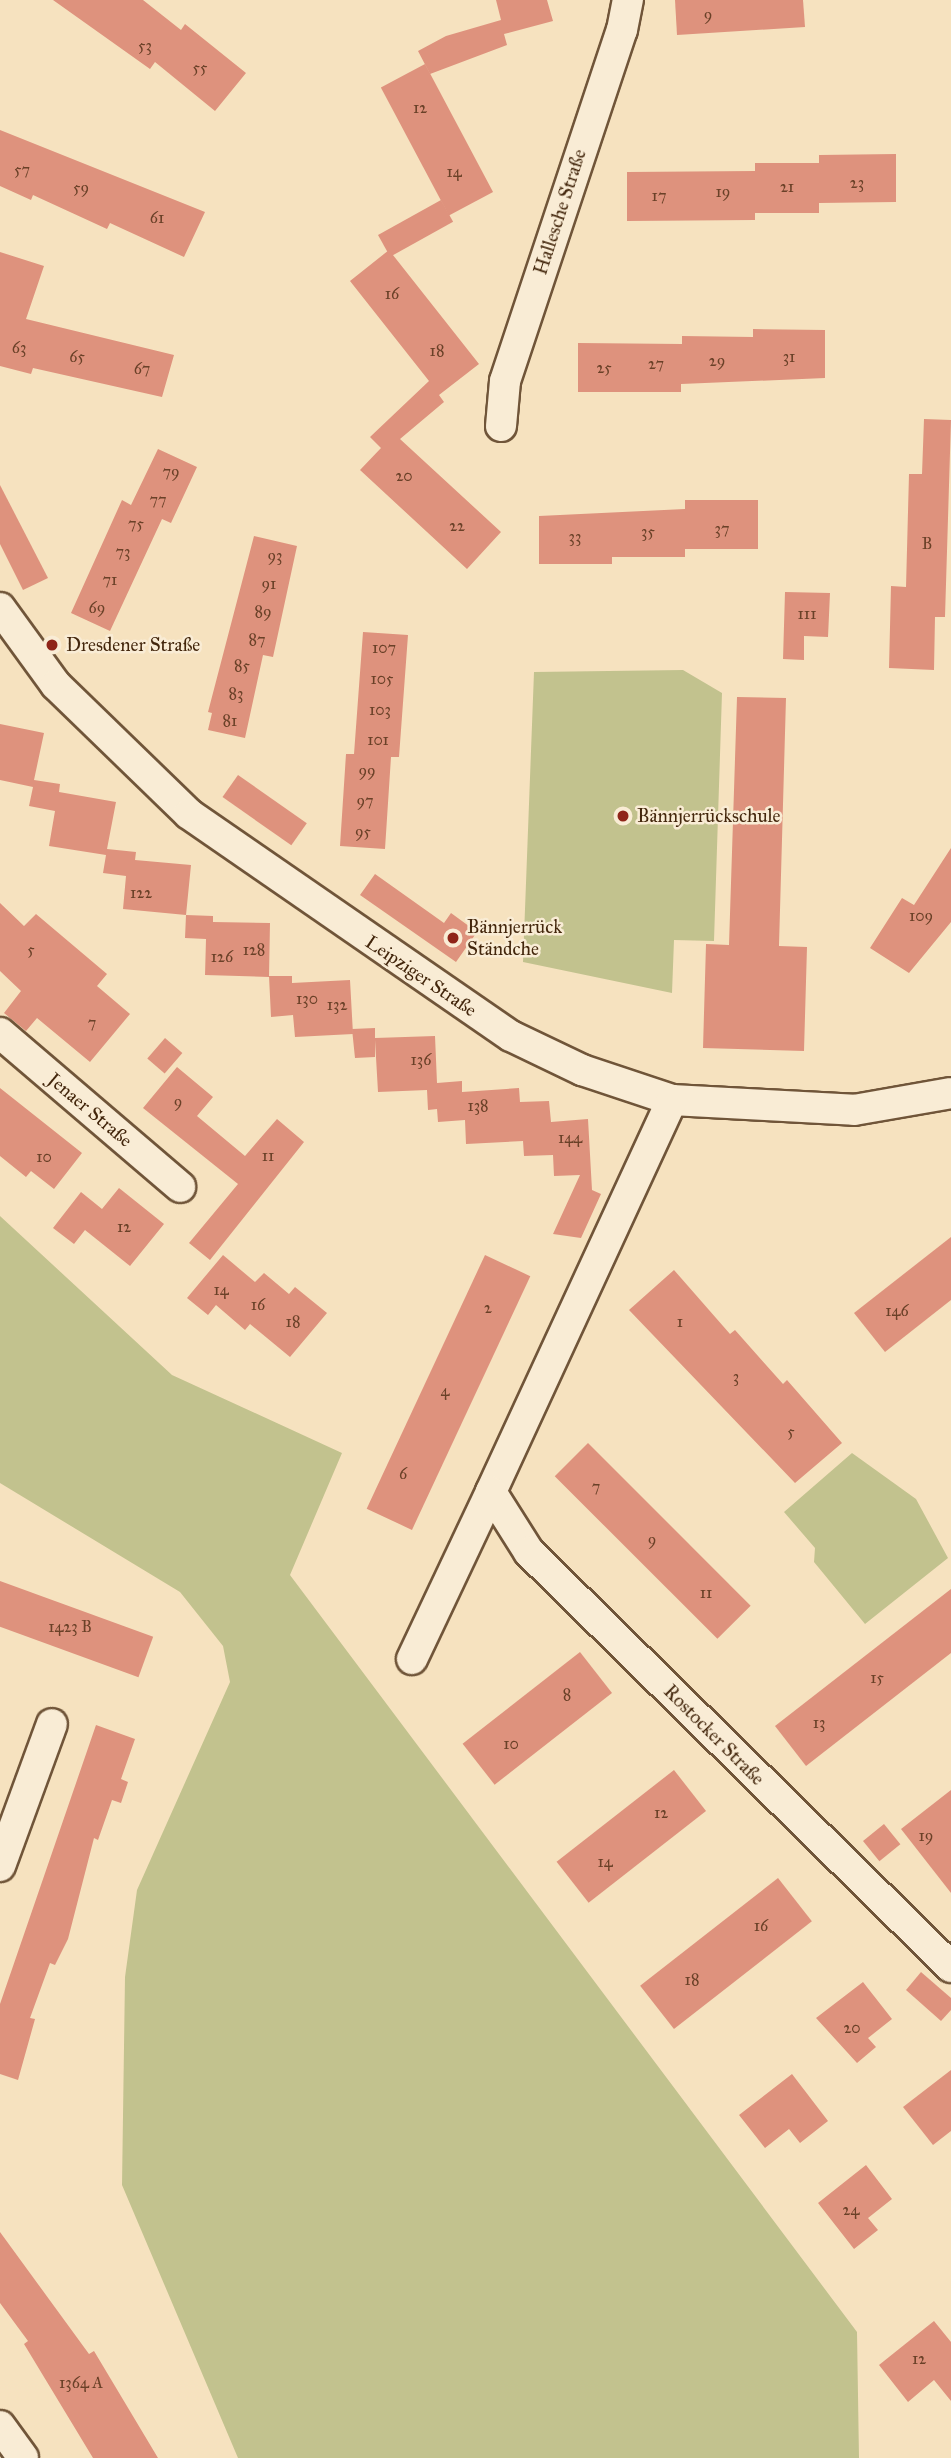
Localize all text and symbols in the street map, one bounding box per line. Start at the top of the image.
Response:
house number: 9 [704,5,712,25]
house number: 53 [138,36,152,56]
house number: 55 [193,58,207,78]
house number: 12 [413,98,427,118]
street label: Hallesche Straße [529,146,591,278]
house number: 57 [14,160,30,180]
house number: 14 [446,162,462,182]
house number: 23 [850,173,864,193]
house number: 21 [780,177,794,197]
house number: 59 [73,178,89,198]
house number: 19 [716,182,730,202]
house number: 17 [652,186,666,206]
house number: 61 [150,208,164,228]
house number: 16 [385,284,399,304]
house number: 63 [12,338,26,358]
house number: 18 [430,341,444,361]
house number: 65 [69,347,85,367]
house number: 31 [783,347,795,367]
house number: 29 [709,351,725,371]
house number: 27 [648,354,664,374]
house number: 25 [596,358,612,378]
house number: 67 [134,359,150,379]
house number: 79 [162,462,180,482]
house number: 20 [395,466,413,486]
house number: 77 [149,490,167,510]
house number: 75 [128,514,144,534]
house number: 22 [449,516,465,536]
house number: 37 [715,519,729,539]
house number: 35 [641,522,655,542]
house number: 33 [569,527,581,547]
house number: B [922,534,932,554]
house number: 73 [116,542,130,562]
house number: 93 [268,546,282,566]
house number: 71 [103,570,117,590]
house number: 91 [262,574,276,594]
house number: 69 [89,598,105,618]
house number: 89 [254,602,272,622]
house number: 111 [798,604,816,624]
house number: 87 [248,630,266,650]
place label: Dresdener Straße [66,634,200,656]
marker: Dresdener Straße [44,637,60,653]
house number: 107 [372,638,396,658]
house number: 85 [234,656,250,676]
house number: 105 [370,669,394,689]
house number: 83 [229,684,243,704]
house number: 103 [369,700,391,720]
house number: 81 [223,711,237,731]
house number: 101 [367,730,389,750]
house number: 99 [358,761,376,781]
house number: 97 [356,791,374,811]
place label: Bännjerrückschule [637,805,781,827]
marker: Bännjerrückschule [615,808,631,824]
house number: 95 [355,822,371,842]
house number: 122 [130,883,152,903]
house number: 109 [909,906,933,926]
place label: Bännjerrück Ständche [467,916,562,960]
street label: Leipziger Straße [361,930,481,1022]
marker: Bännjerrück Ständche [445,930,461,946]
house number: 5 [27,940,35,960]
house number: 128 [243,940,265,960]
house number: 126 [211,947,233,967]
house number: 130 [296,989,318,1009]
house number: 132 [327,995,347,1015]
house number: 7 [88,1013,96,1033]
house number: 136 [411,1050,431,1070]
street label: Jenaer Straße [43,1068,137,1152]
house number: 9 [174,1092,182,1112]
house number: 138 [467,1096,489,1116]
house number: 144 [558,1128,582,1148]
house number: 11 [262,1146,274,1166]
house number: 10 [36,1147,52,1167]
house number: 12 [117,1217,131,1237]
house number: 14 [213,1280,229,1300]
house number: 16 [251,1295,265,1315]
house number: 2 [484,1298,492,1318]
house number: 146 [885,1301,909,1321]
house number: 18 [286,1312,300,1332]
house number: 1 [677,1312,683,1332]
house number: 3 [733,1367,739,1387]
house number: 4 [441,1381,449,1401]
house number: 5 [787,1422,795,1442]
house number: 6 [399,1464,407,1484]
house number: 7 [592,1477,600,1497]
house number: 9 [648,1530,656,1550]
house number: 11 [700,1583,712,1603]
house number: 1423 B [48,1617,92,1637]
house number: 15 [870,1668,884,1688]
street label: Rostocker Straße [659,1680,769,1790]
house number: 8 [563,1685,571,1705]
house number: 13 [813,1713,825,1733]
house number: 10 [503,1734,519,1754]
house number: 12 [654,1803,668,1823]
house number: 19 [919,1826,933,1846]
house number: 14 [597,1852,613,1872]
house number: 16 [754,1916,768,1936]
house number: 18 [685,1970,699,1990]
house number: 20 [843,2018,861,2038]
house number: 24 [843,2200,859,2220]
house number: 12 [912,2349,926,2369]
house number: 1364 A [59,2373,103,2393]

